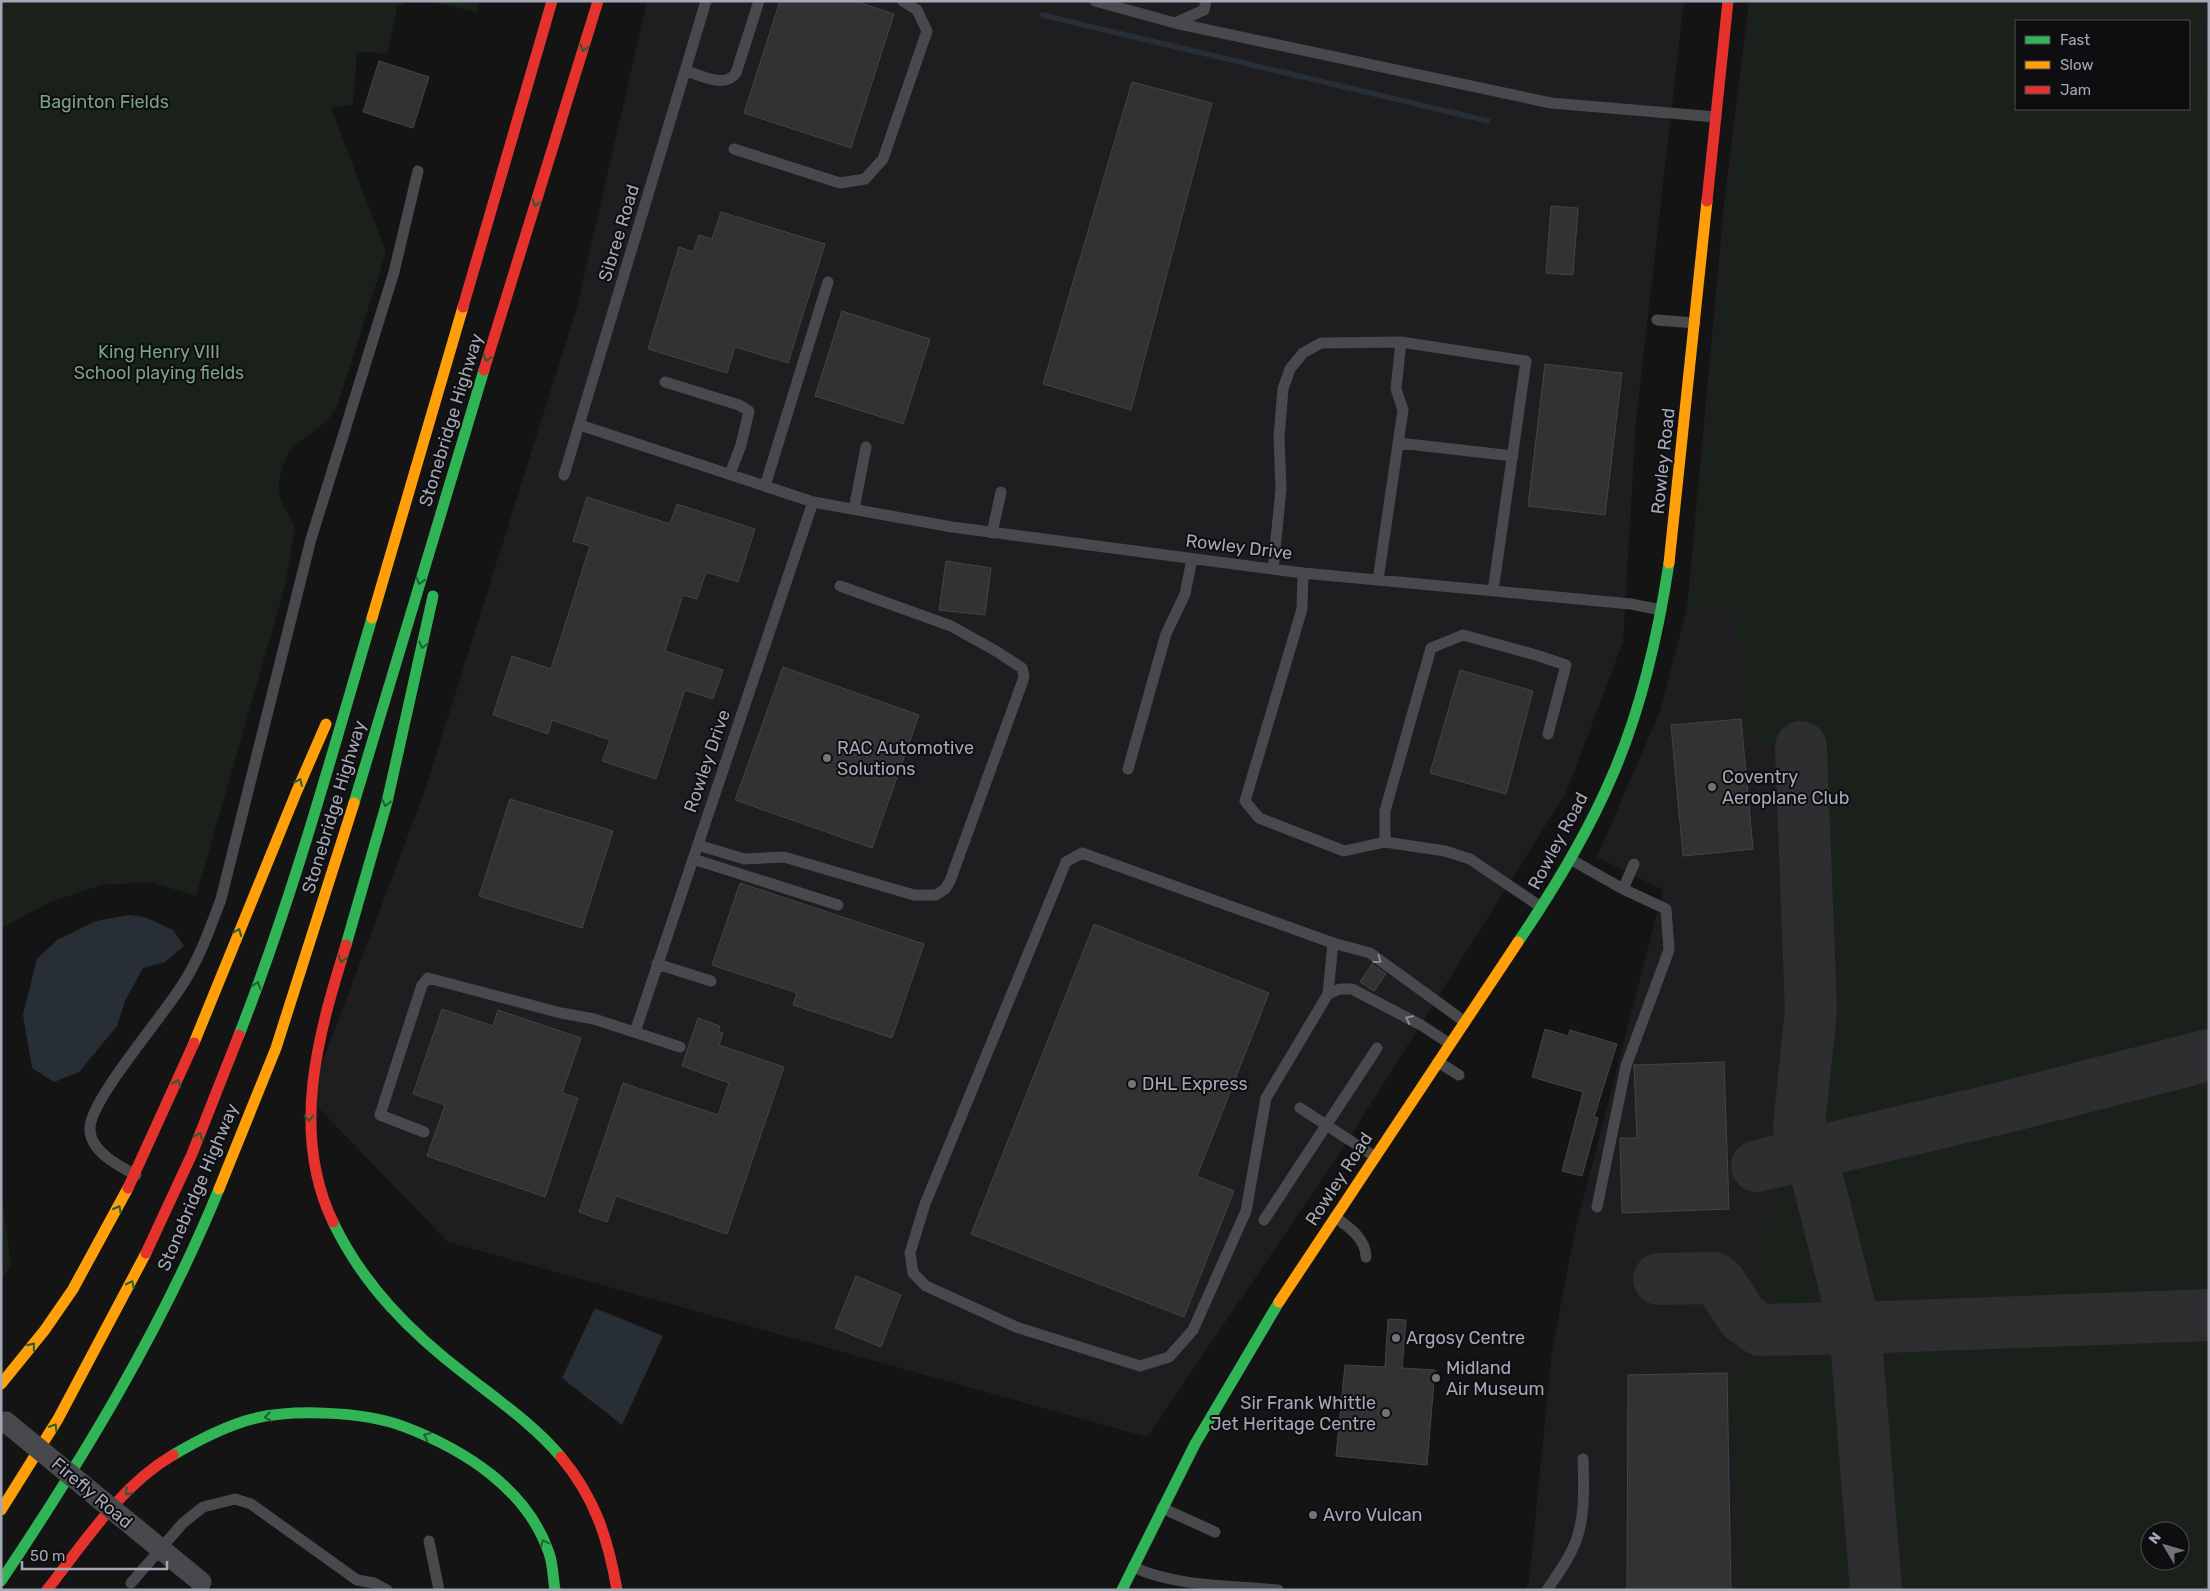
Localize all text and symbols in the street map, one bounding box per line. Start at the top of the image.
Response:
legend [2015,20,2190,110]
text: Fast [2060,31,2090,49]
one-way arrow [579,43,589,52]
text: Slow [2060,56,2093,74]
text: Jam [2060,81,2091,99]
park label: Baginton Fields [39,91,169,113]
street label: Sibree Road [594,182,644,284]
one-way arrow [532,199,542,207]
street label: Stonebridge Highway [414,331,488,509]
park label: King Henry VIII School playing fields [74,341,244,384]
one-way arrow [483,354,493,362]
street label: Rowley Road [1646,407,1680,515]
street label: Rowley Drive [1184,530,1294,564]
one-way arrow [416,576,426,585]
one-way arrow [418,640,429,649]
street label: Rowley Drive [679,707,735,815]
street label: Stonebridge Highway [297,718,371,896]
place label: RAC Automotive Solutions [837,737,974,780]
marker: RAC Automotive Solutions [821,752,833,764]
place label: Coventry Aeroplane Club [1722,766,1849,809]
one-way arrow [293,778,304,787]
marker: Coventry Aeroplane Club [1706,781,1718,793]
street label: Rowley Road [1523,789,1593,893]
one-way arrow [381,798,392,807]
one-way arrow [232,928,242,937]
one-way arrow [1373,953,1382,963]
one-way arrow [337,955,347,963]
one-way arrow [252,981,262,989]
one-way arrow [1405,1015,1414,1025]
place label: DHL Express [1142,1073,1248,1095]
marker: DHL Express [1126,1078,1138,1090]
one-way arrow [171,1079,182,1088]
street label: Stonebridge Highway [153,1100,243,1274]
one-way arrow [304,1114,314,1122]
street label: Rowley Road [1301,1128,1377,1230]
one-way arrow [193,1132,203,1141]
one-way arrow [111,1205,121,1214]
one-way arrow [125,1280,135,1289]
place label: Argosy Centre [1406,1327,1525,1349]
marker: Argosy Centre [1390,1332,1402,1344]
one-way arrow [26,1343,34,1352]
place label: Midland Air Museum [1446,1357,1544,1400]
marker: Midland Air Museum [1430,1372,1442,1384]
place label: Sir Frank Whittle Jet Heritage Centre [1210,1392,1376,1435]
marker: Sir Frank Whittle Jet Heritage Centre [1380,1407,1392,1419]
one-way arrow [264,1411,273,1421]
one-way arrow [47,1423,57,1432]
one-way arrow [423,1432,432,1443]
street label: Firefly Road [47,1453,137,1533]
one-way arrow [125,1487,134,1496]
place label: Avro Vulcan [1323,1504,1423,1526]
marker: Avro Vulcan [1307,1509,1319,1521]
north arrow [2140,1521,2190,1571]
text: N [2145,1529,2165,1548]
scale bar [22,1538,168,1570]
one-way arrow [540,1539,550,1548]
text: 50 m [30,1547,65,1565]

